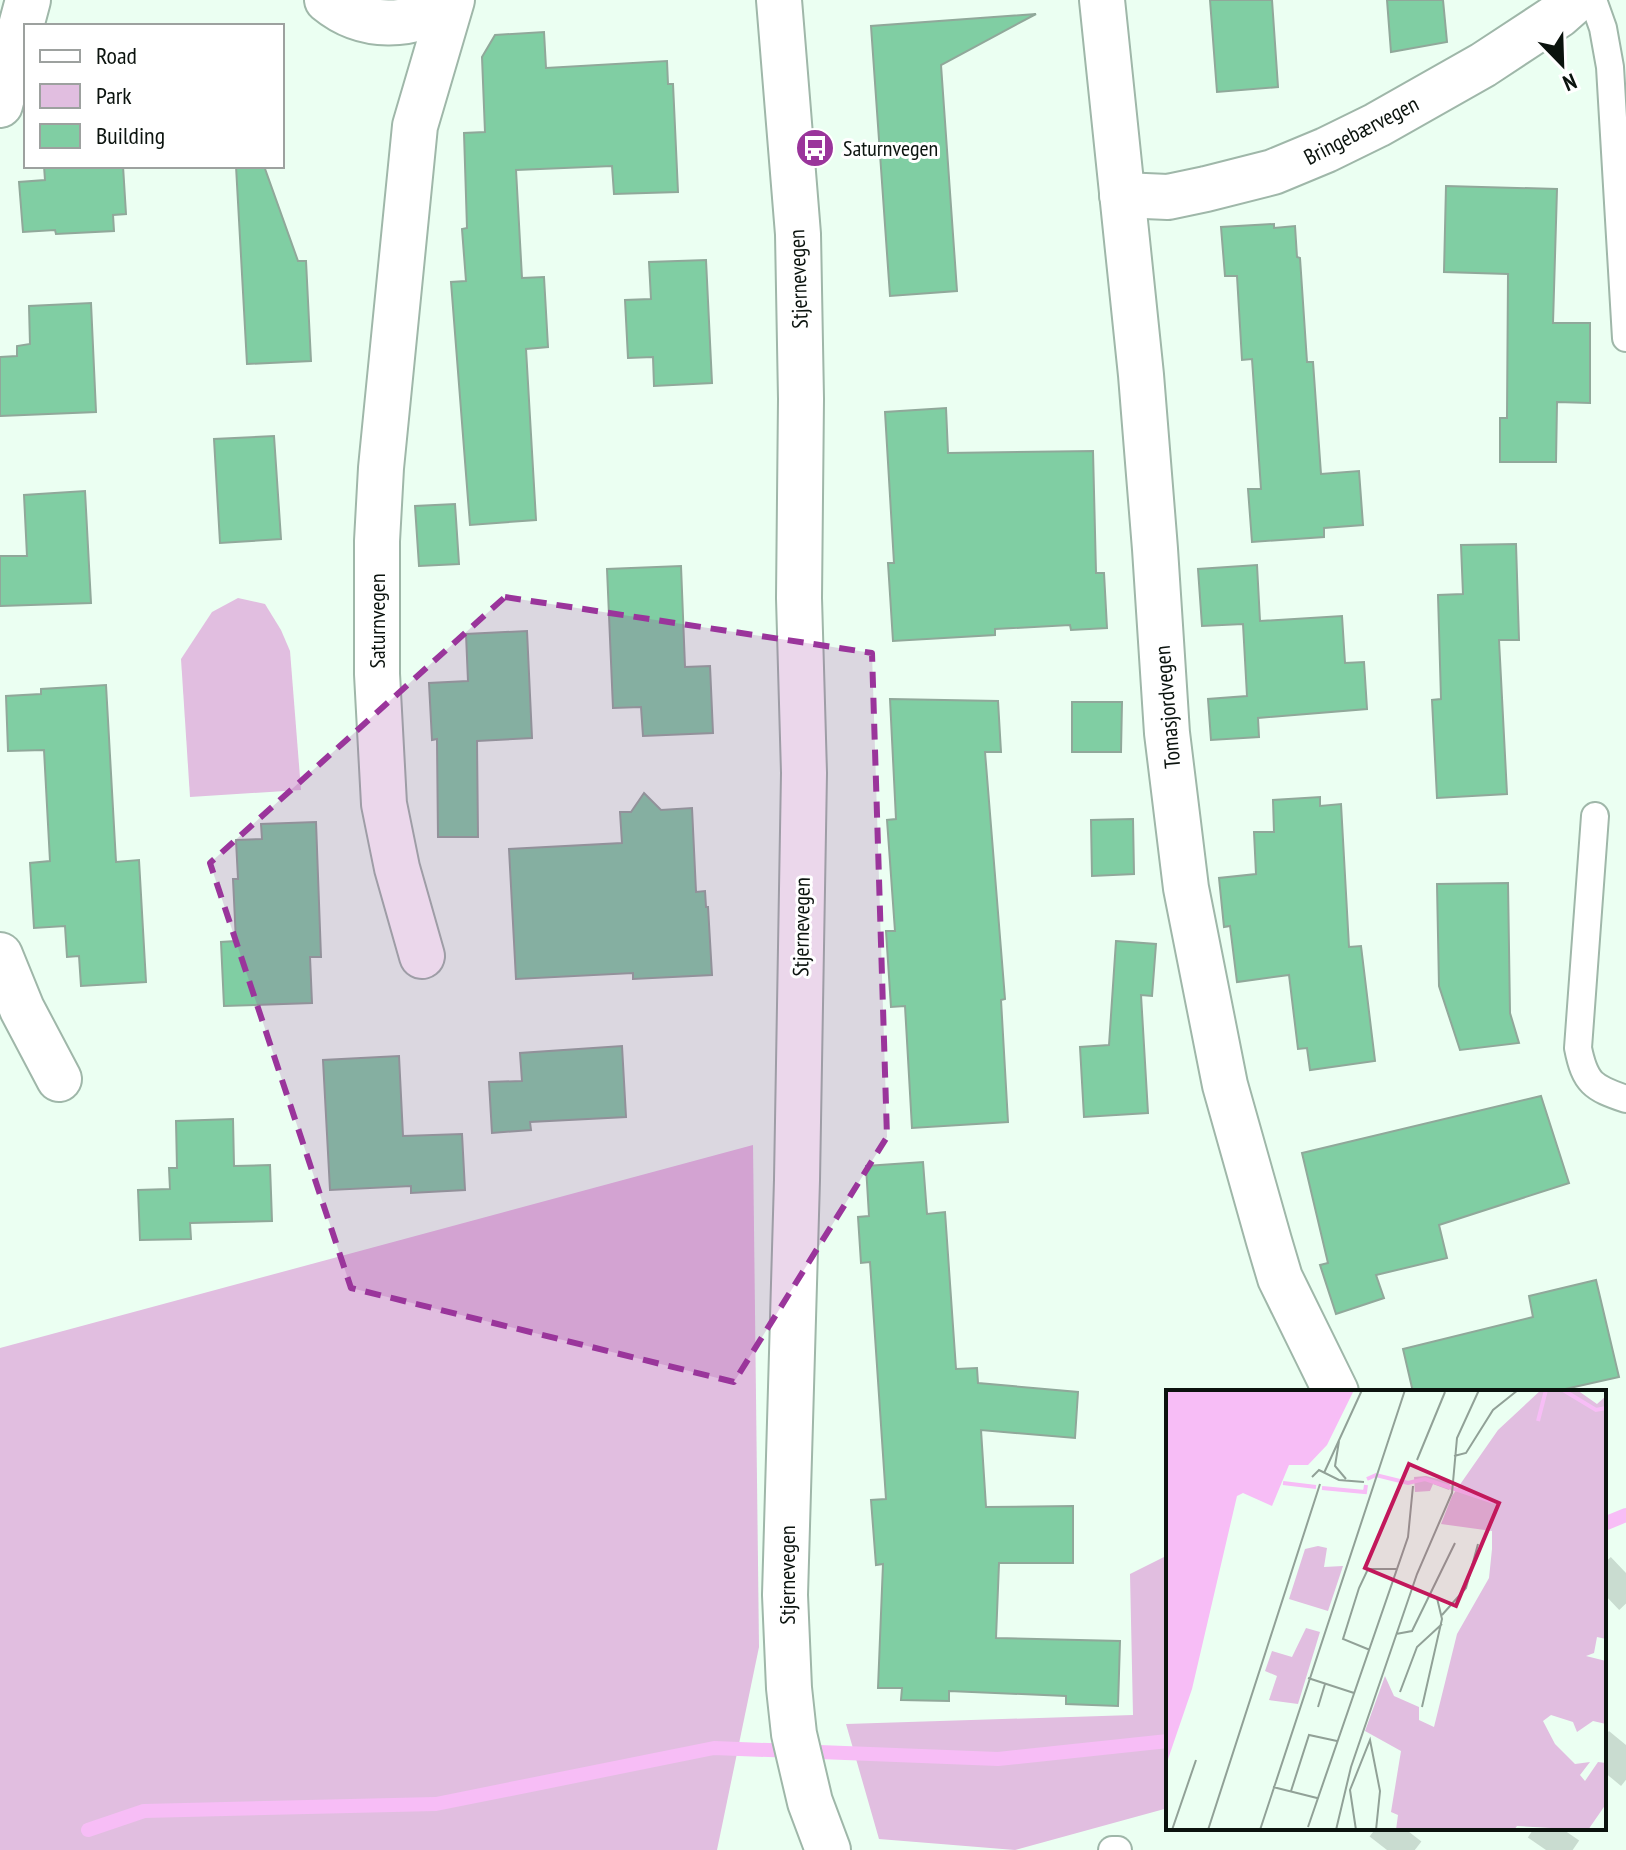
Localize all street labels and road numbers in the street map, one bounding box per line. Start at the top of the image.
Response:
street label: Bringebærvegen [1299,89,1423,171]
street label: Stjernevegen [782,229,814,329]
street label: Saturnvegen [363,573,391,669]
street label: Tomasjordvegen [1148,644,1186,770]
street label: Stjernevegen [786,877,816,977]
street label: Stjernevegen [773,1525,801,1625]

